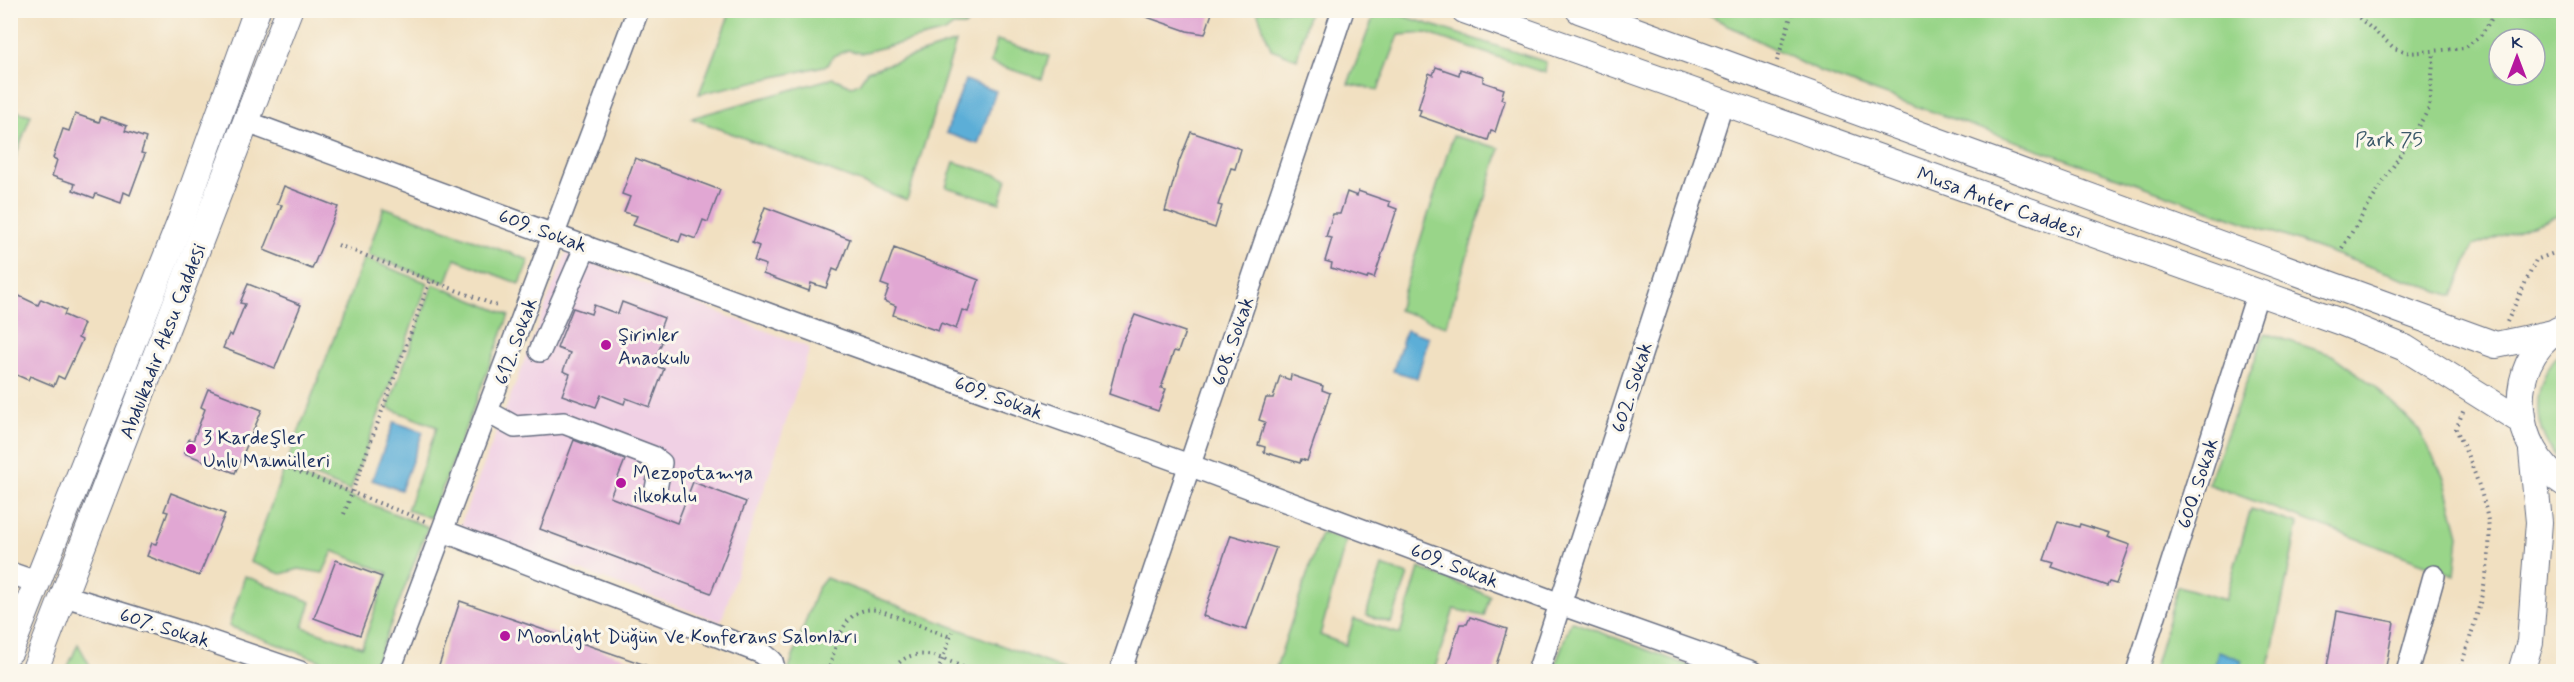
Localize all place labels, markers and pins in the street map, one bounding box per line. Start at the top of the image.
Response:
place label: Şirinler Anaokulu [618,322,690,372]
marker: Şirinler Anaokulu [599,338,613,352]
place label: 3 Kardeşler Unlu Mamülleri [203,425,330,475]
marker: 3 Kardeşler Unlu Mamülleri [184,442,198,456]
place label: Mezopotamya ilkokulu [633,460,753,510]
marker: Mezopotamya ilkokulu [614,476,628,490]
place label: Moonlight Düğün Ve Konferans Salonları [517,624,858,651]
marker: Moonlight Düğün Ve Konferans Salonları [498,629,512,643]

